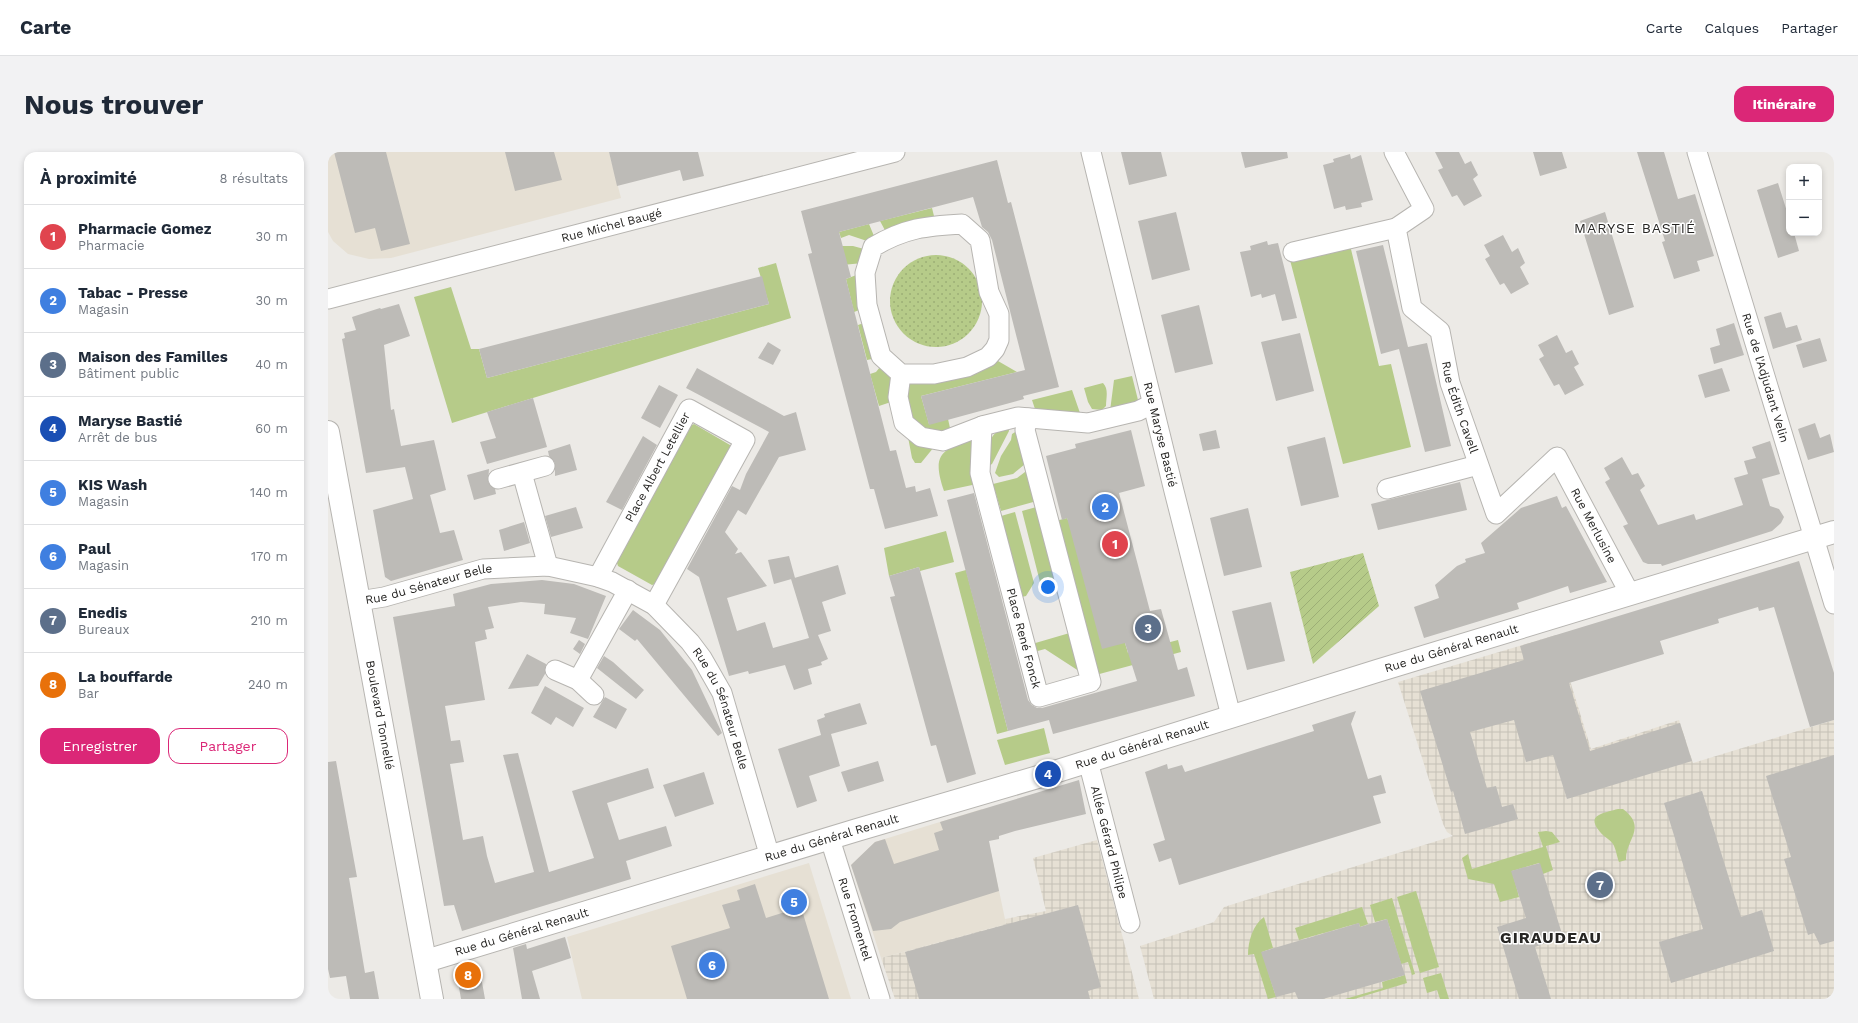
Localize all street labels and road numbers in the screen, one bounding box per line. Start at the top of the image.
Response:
street label: Rue Michel Baugé [560,206,664,245]
street label: Rue de l'Adjudant Velin [1739,311,1792,444]
street label: Rue Édith Cavell [1439,360,1481,456]
street label: Rue Maryse Bastié [1141,381,1180,489]
street label: Place Albert Letellier [622,410,693,524]
street label: Rue Merlusine [1568,485,1619,566]
street label: Rue du Sénateur Belle [364,562,493,607]
street label: Place René Fonck [1004,586,1044,690]
street label: Rue du Général Renault [1383,621,1520,675]
street label: Rue du Sénateur Belle [690,645,751,771]
street label: Boulevard Tonnellé [363,659,397,771]
street label: Rue du Général Renault [1074,717,1210,772]
street label: Allée Gérard Philipe [1088,784,1130,900]
street label: Rue du Général Renault [763,811,900,865]
street label: Rue Fromentel [835,876,875,963]
street label: Rue du Général Renault [453,905,590,959]

